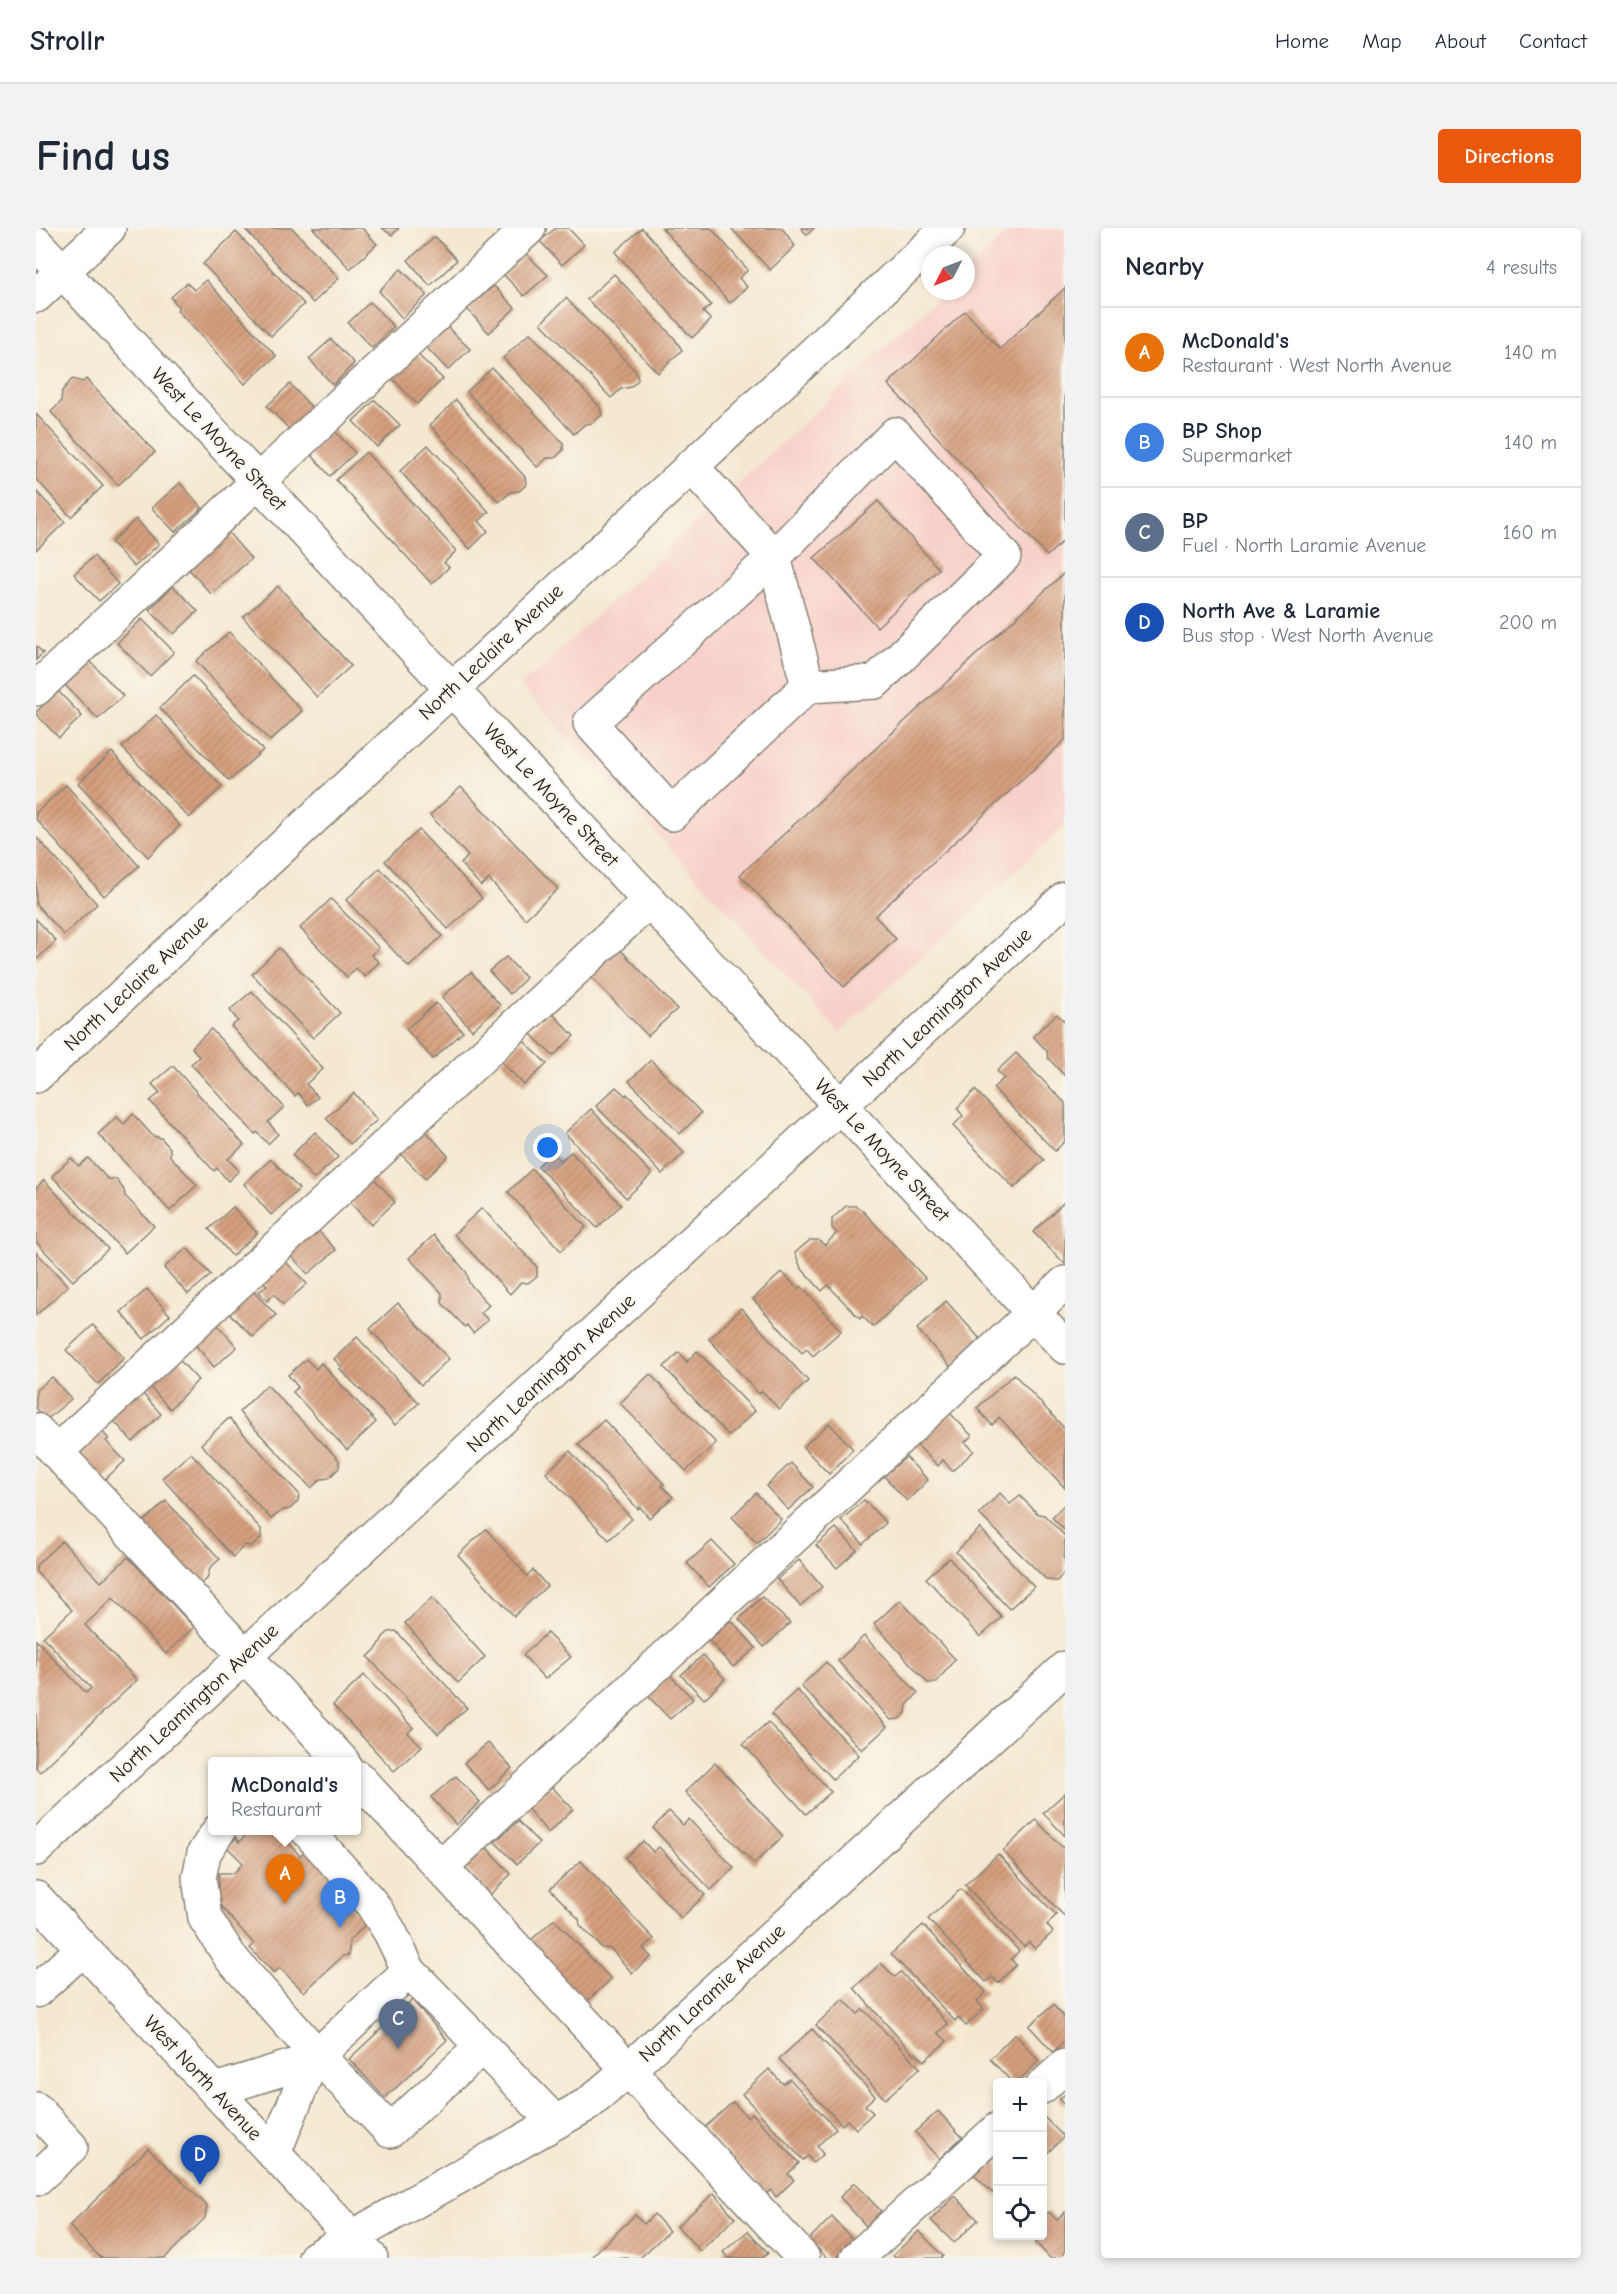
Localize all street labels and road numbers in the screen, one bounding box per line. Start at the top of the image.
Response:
street label: West Le Moyne Street [147,363,292,516]
street label: North Leclaire Avenue [414,579,568,725]
street label: West Le Moyne Street [479,719,624,872]
street label: North Leclaire Avenue [59,910,213,1056]
street label: North Leamington Avenue [858,923,1036,1091]
street label: West Le Moyne Street [810,1074,955,1227]
street label: North Leamington Avenue [462,1289,640,1457]
street label: North Leamington Avenue [105,1619,283,1787]
street label: North Laramie Avenue [634,1919,790,2067]
street label: West North Avenue [139,2011,267,2145]

